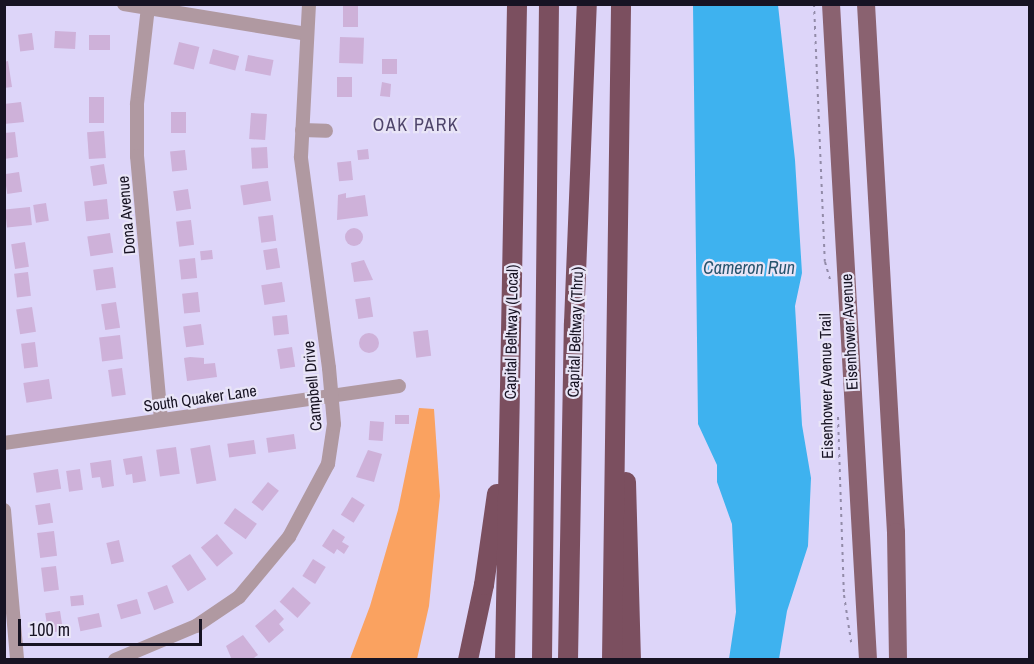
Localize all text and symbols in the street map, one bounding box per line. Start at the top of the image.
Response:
district label: OAK PARK [373,114,459,136]
street label: Dona Avenue [113,175,139,255]
water label: Cameron Run [703,257,795,279]
street label: Capital Beltway (Local) [500,264,522,400]
street label: Capital Beltway (Thru) [563,266,587,398]
street label: Eisenhower Avenue [836,273,862,391]
street label: Eisenhower Avenue Trail [815,313,837,459]
street label: Campbell Drive [298,340,326,432]
street label: South Quaker Lane [142,381,258,415]
scale bar [21,607,206,645]
text: 100 m [29,617,70,642]

